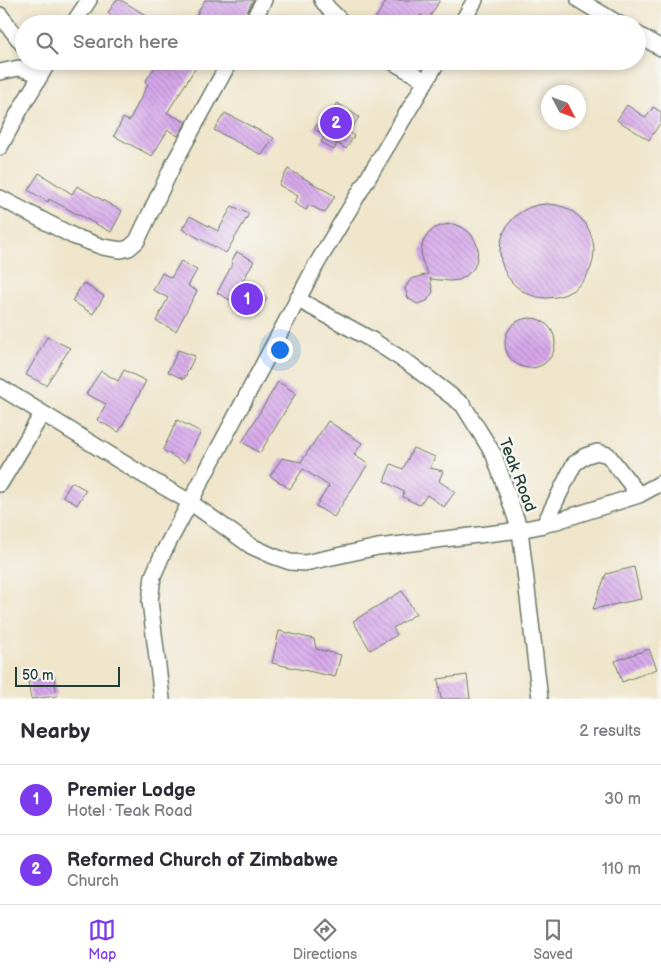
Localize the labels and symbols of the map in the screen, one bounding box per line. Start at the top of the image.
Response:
north arrow [541,85,586,130]
pin: 2 [320,104,352,142]
pin: 1 [231,280,263,318]
your location [267,337,293,363]
street label: Teak Road [494,435,540,515]
scale bar [15,664,120,687]

